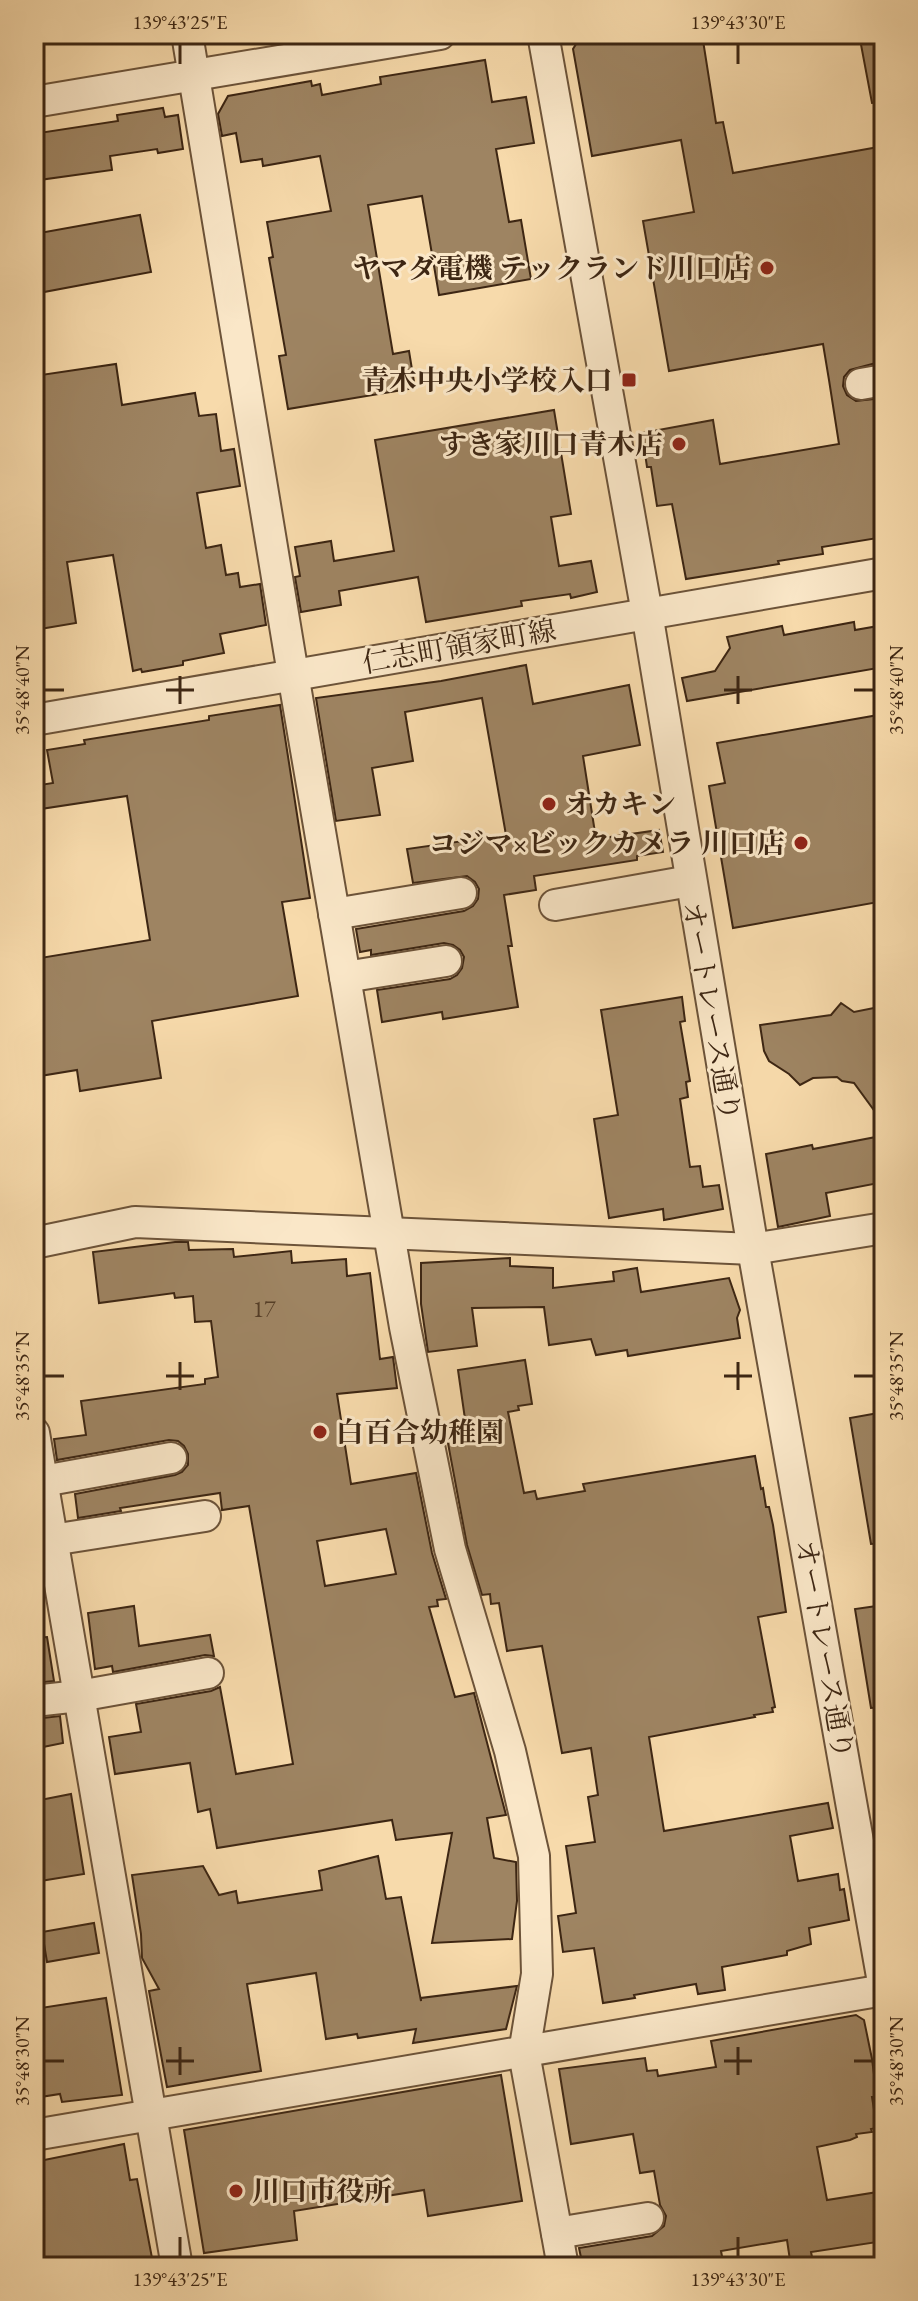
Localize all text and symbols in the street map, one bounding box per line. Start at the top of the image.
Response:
text: 139°43'25"E [133,9,227,35]
text: 139°43'30"E [691,9,785,35]
place label: ヤマダ電機 テックランド川口店 [352,250,751,286]
marker: ヤマダ電機 テックランド川口店 [758,259,776,277]
place label: 青木中央小学校入口 [361,362,613,398]
marker: 青木中央小学校入口 [620,371,638,389]
place label: すき家川口青木店 [439,426,663,462]
marker: すき家川口青木店 [670,435,688,453]
street label: 仁志町領家町線 [359,611,559,681]
text: 35°48'40"N [9,645,35,735]
text: 35°48'40"N [883,645,909,735]
place label: オカキン [565,786,676,822]
marker: オカキン [540,795,558,813]
place label: コジマ×ビックカメラ 川口店 [428,825,785,861]
marker: コジマ×ビックカメラ 川口店 [792,834,810,852]
street label: オートレース通り [675,898,749,1124]
house number: 17 [252,1293,276,1324]
text: 35°48'35"N [9,1331,35,1421]
text: 35°48'35"N [883,1331,909,1421]
place label: 白百合幼稚園 [336,1414,504,1450]
marker: 白百合幼稚園 [311,1423,329,1441]
street label: オートレース通り [788,1536,862,1762]
text: 35°48'30"N [9,2016,35,2106]
text: 35°48'30"N [883,2016,909,2106]
place label: 川口市役所 [252,2173,392,2209]
marker: 川口市役所 [227,2182,245,2200]
text: 139°43'25"E [133,2266,227,2292]
text: 139°43'30"E [691,2266,785,2292]

